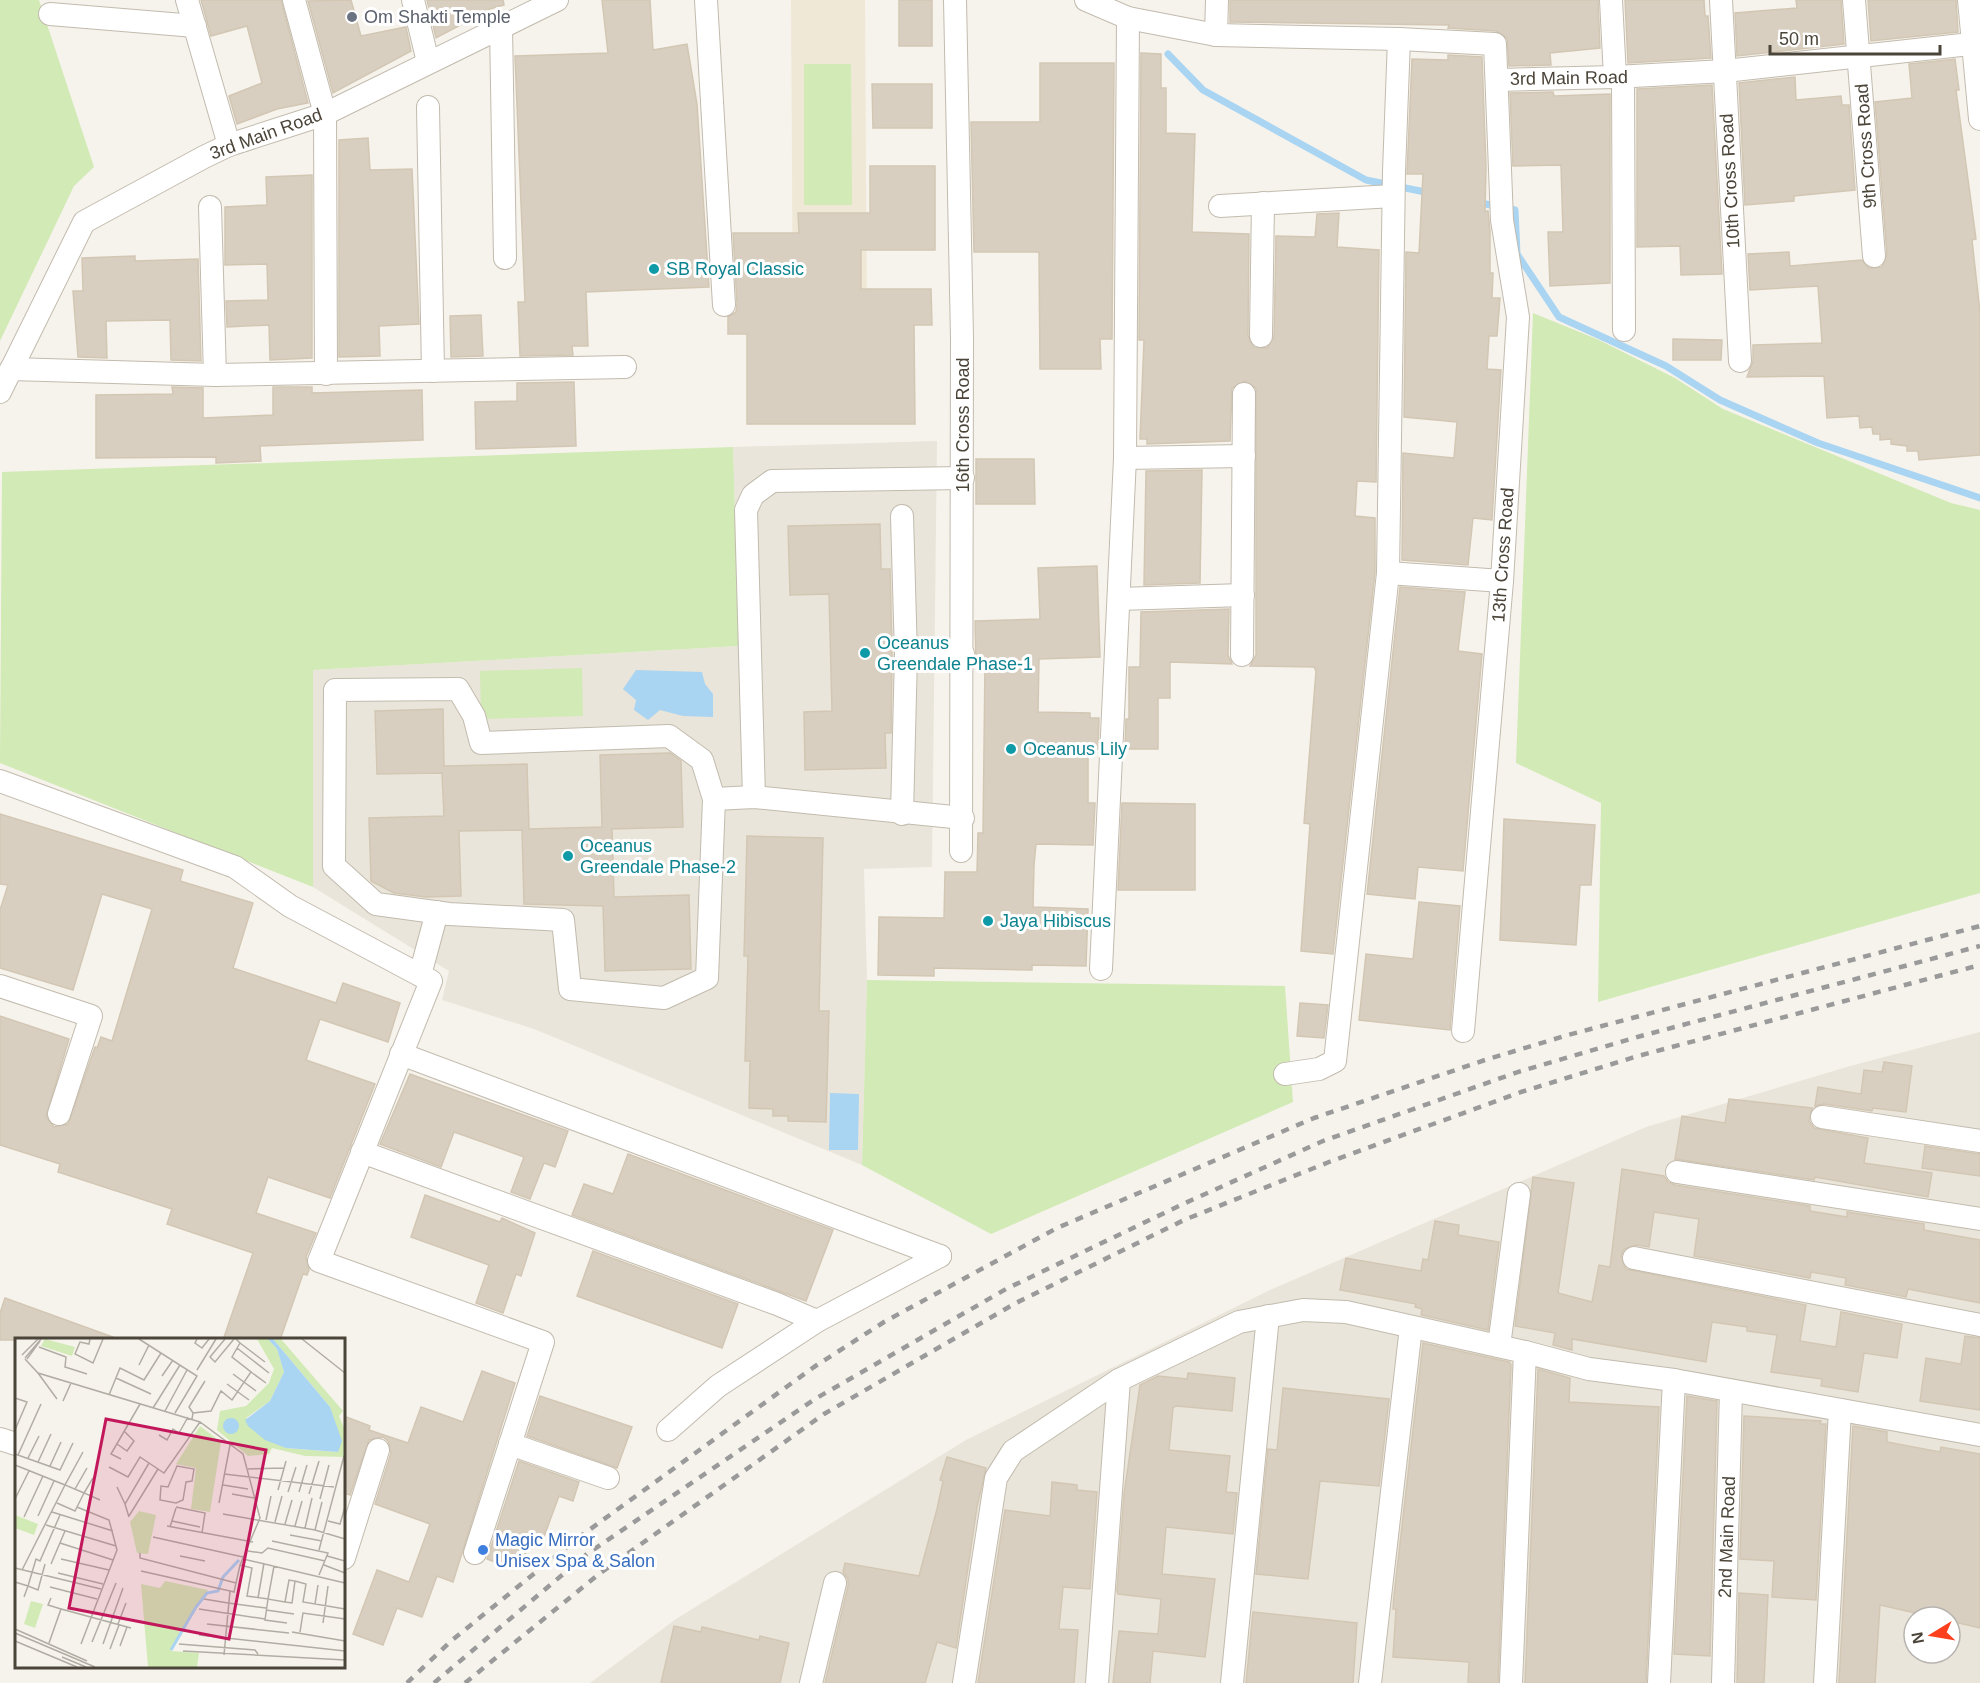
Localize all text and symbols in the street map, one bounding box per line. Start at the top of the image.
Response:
place label: Om Shakti Temple [364,7,511,27]
marker: Om Shakti Temple [345,10,359,24]
scale bar [1770,18,1940,56]
text: 50 m [1779,29,1819,49]
street label: 3rd Main Road [1510,67,1628,89]
street label: 9th Cross Road [1852,83,1880,209]
street label: 3rd Main Road [207,104,325,164]
street label: 10th Cross Road [1716,113,1744,249]
place label: SB Royal Classic [666,259,804,279]
marker: SB Royal Classic [647,262,661,276]
street label: 16th Cross Road [953,357,973,493]
street label: 13th Cross Road [1488,487,1518,623]
place label: Oceanus Greendale Phase-1 [877,633,1033,674]
marker: Oceanus Greendale Phase-1 [858,646,872,660]
place label: Oceanus Lily [1023,739,1127,759]
marker: Oceanus Lily [1004,742,1018,756]
place label: Oceanus Greendale Phase-2 [580,836,736,877]
marker: Oceanus Greendale Phase-2 [561,849,575,863]
place label: Jaya Hibiscus [1000,911,1111,931]
marker: Jaya Hibiscus [981,914,995,928]
inset map [15,1338,345,1668]
street label: 2nd Main Road [1715,1476,1739,1598]
place label: Magic Mirror Unisex Spa & Salon [495,1530,655,1571]
marker: Magic Mirror Unisex Spa & Salon [476,1543,490,1557]
north arrow [1902,1605,1962,1665]
text: N [1908,1630,1927,1645]

